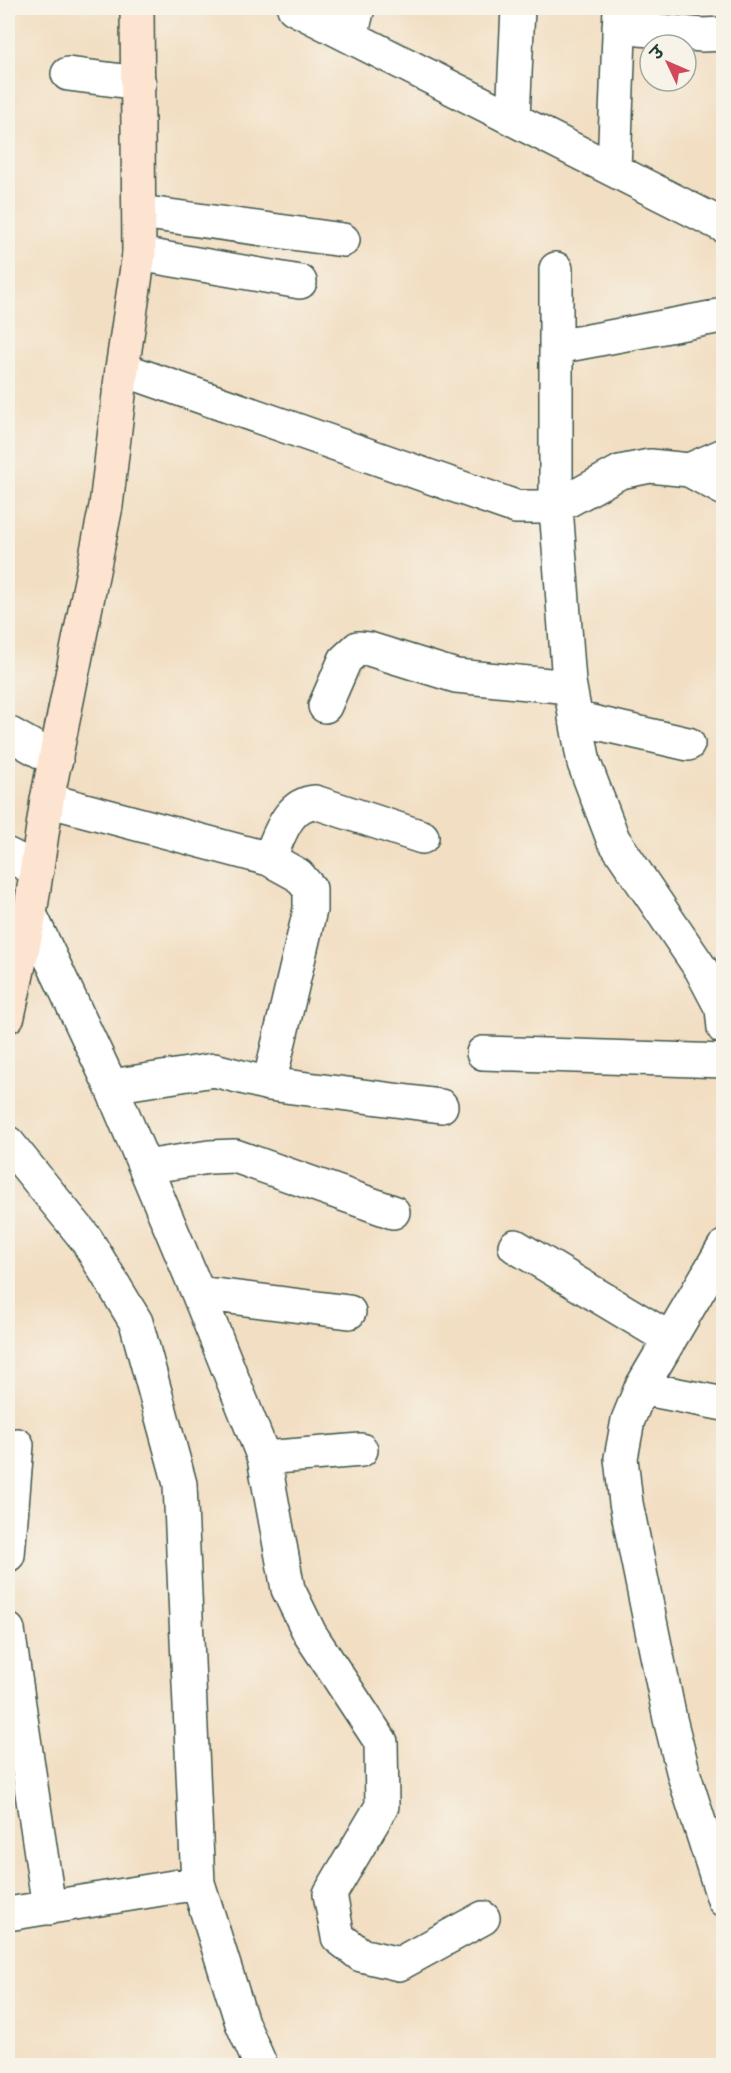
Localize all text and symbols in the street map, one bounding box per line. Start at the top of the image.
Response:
north arrow [638,33,698,93]
text: उ [646,42,669,65]

